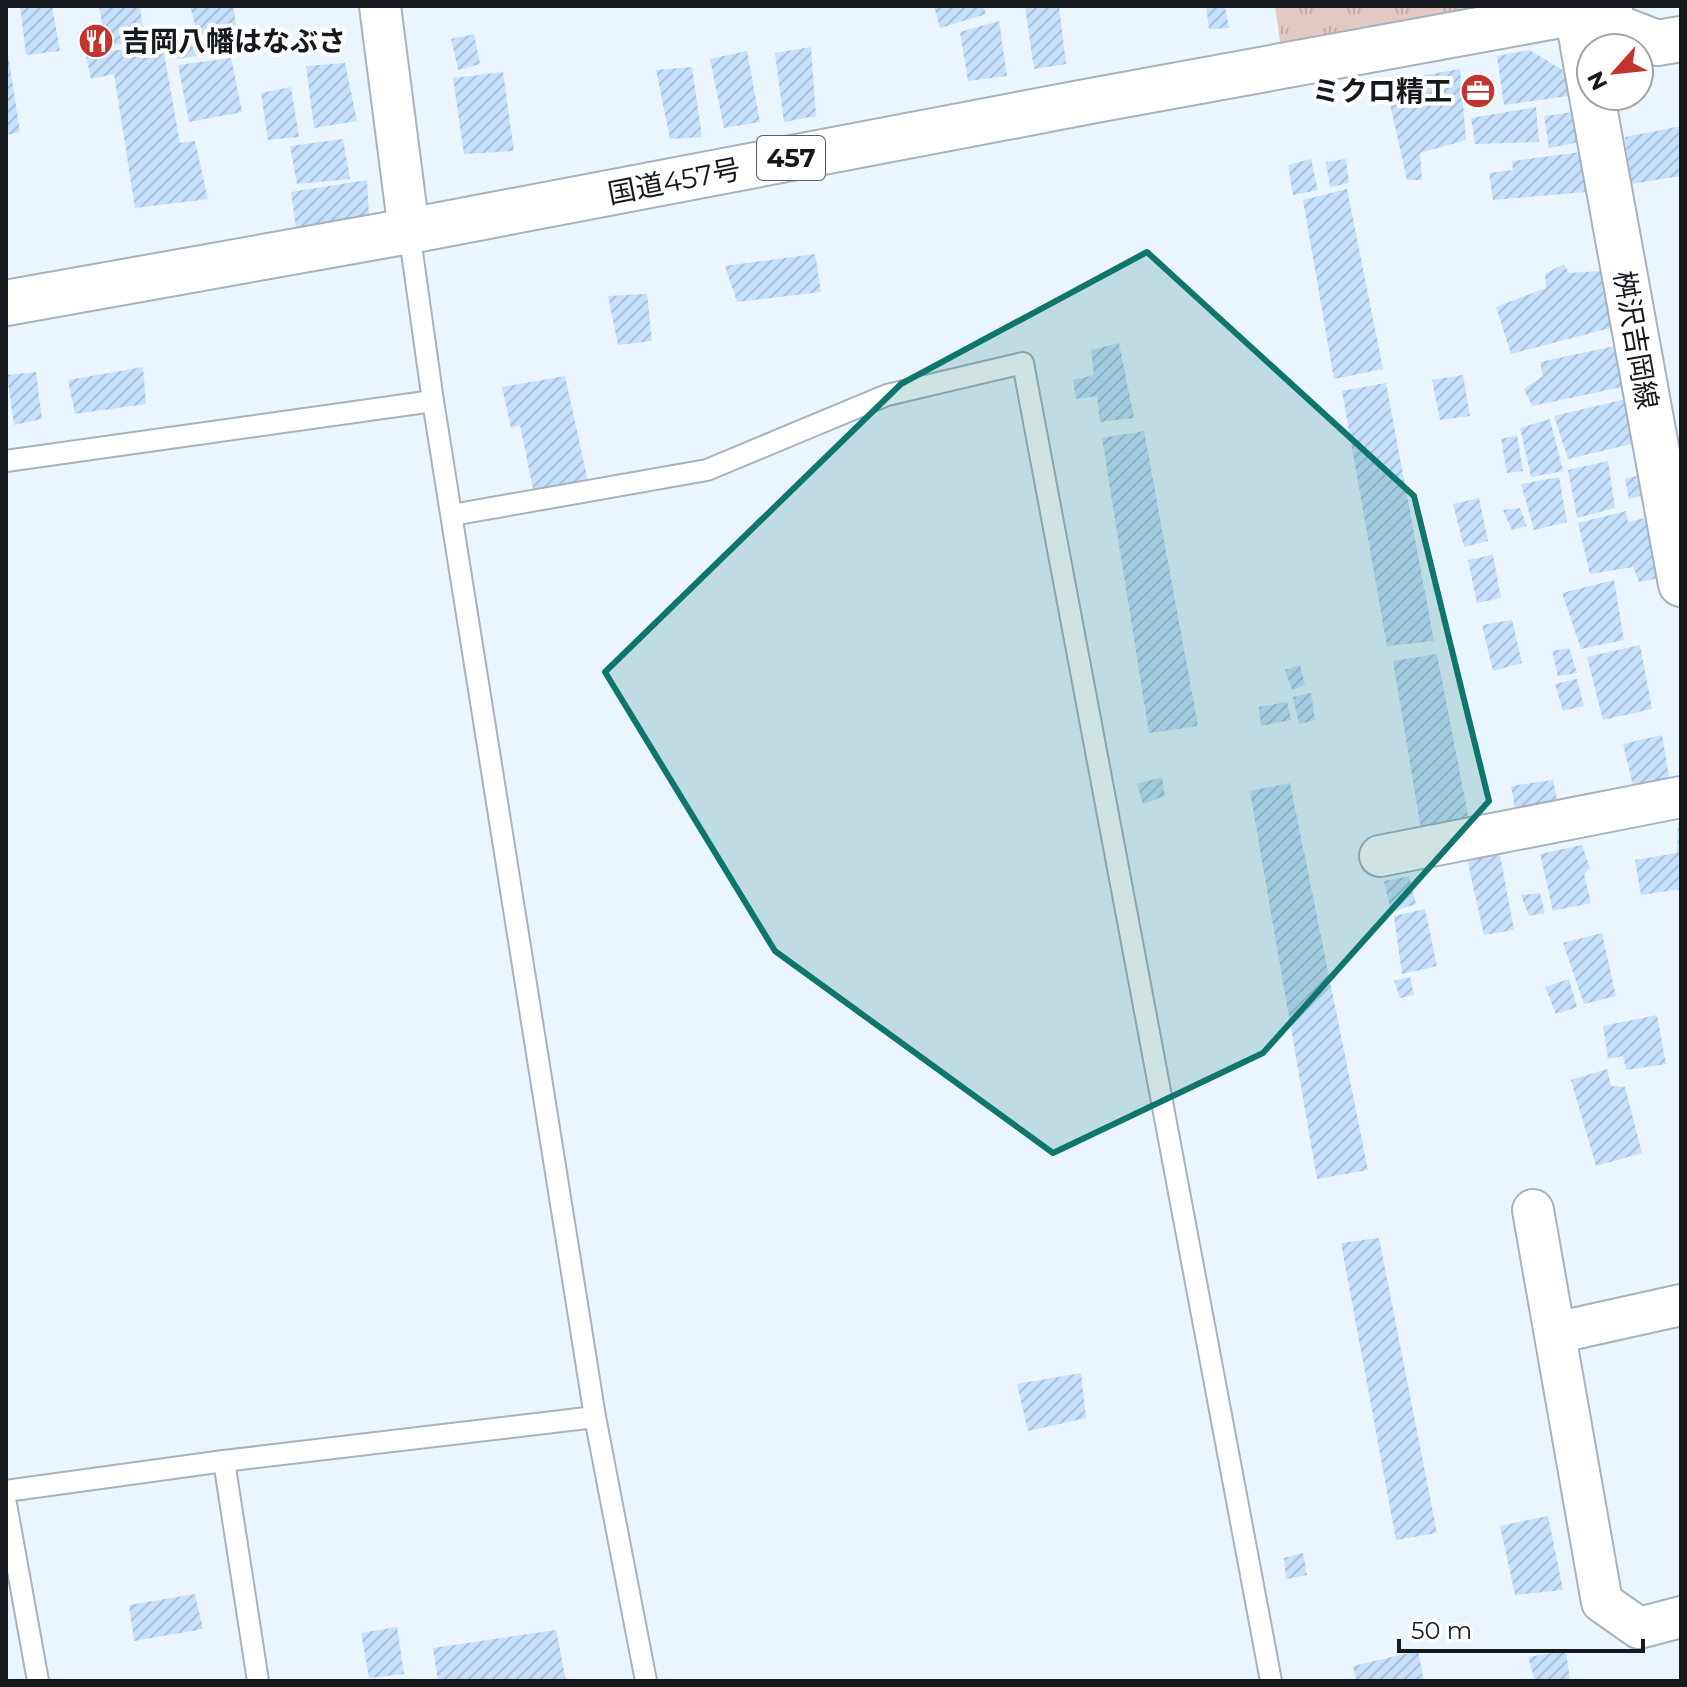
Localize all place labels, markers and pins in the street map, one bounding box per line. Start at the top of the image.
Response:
restaurant icon: 吉岡八幡はなぶさ [77,22,115,60]
place label: 吉岡八幡はなぶさ [122,24,346,58]
office icon: ミクロ精工 [1459,72,1497,110]
place label: ミクロ精工 [1312,74,1452,108]

